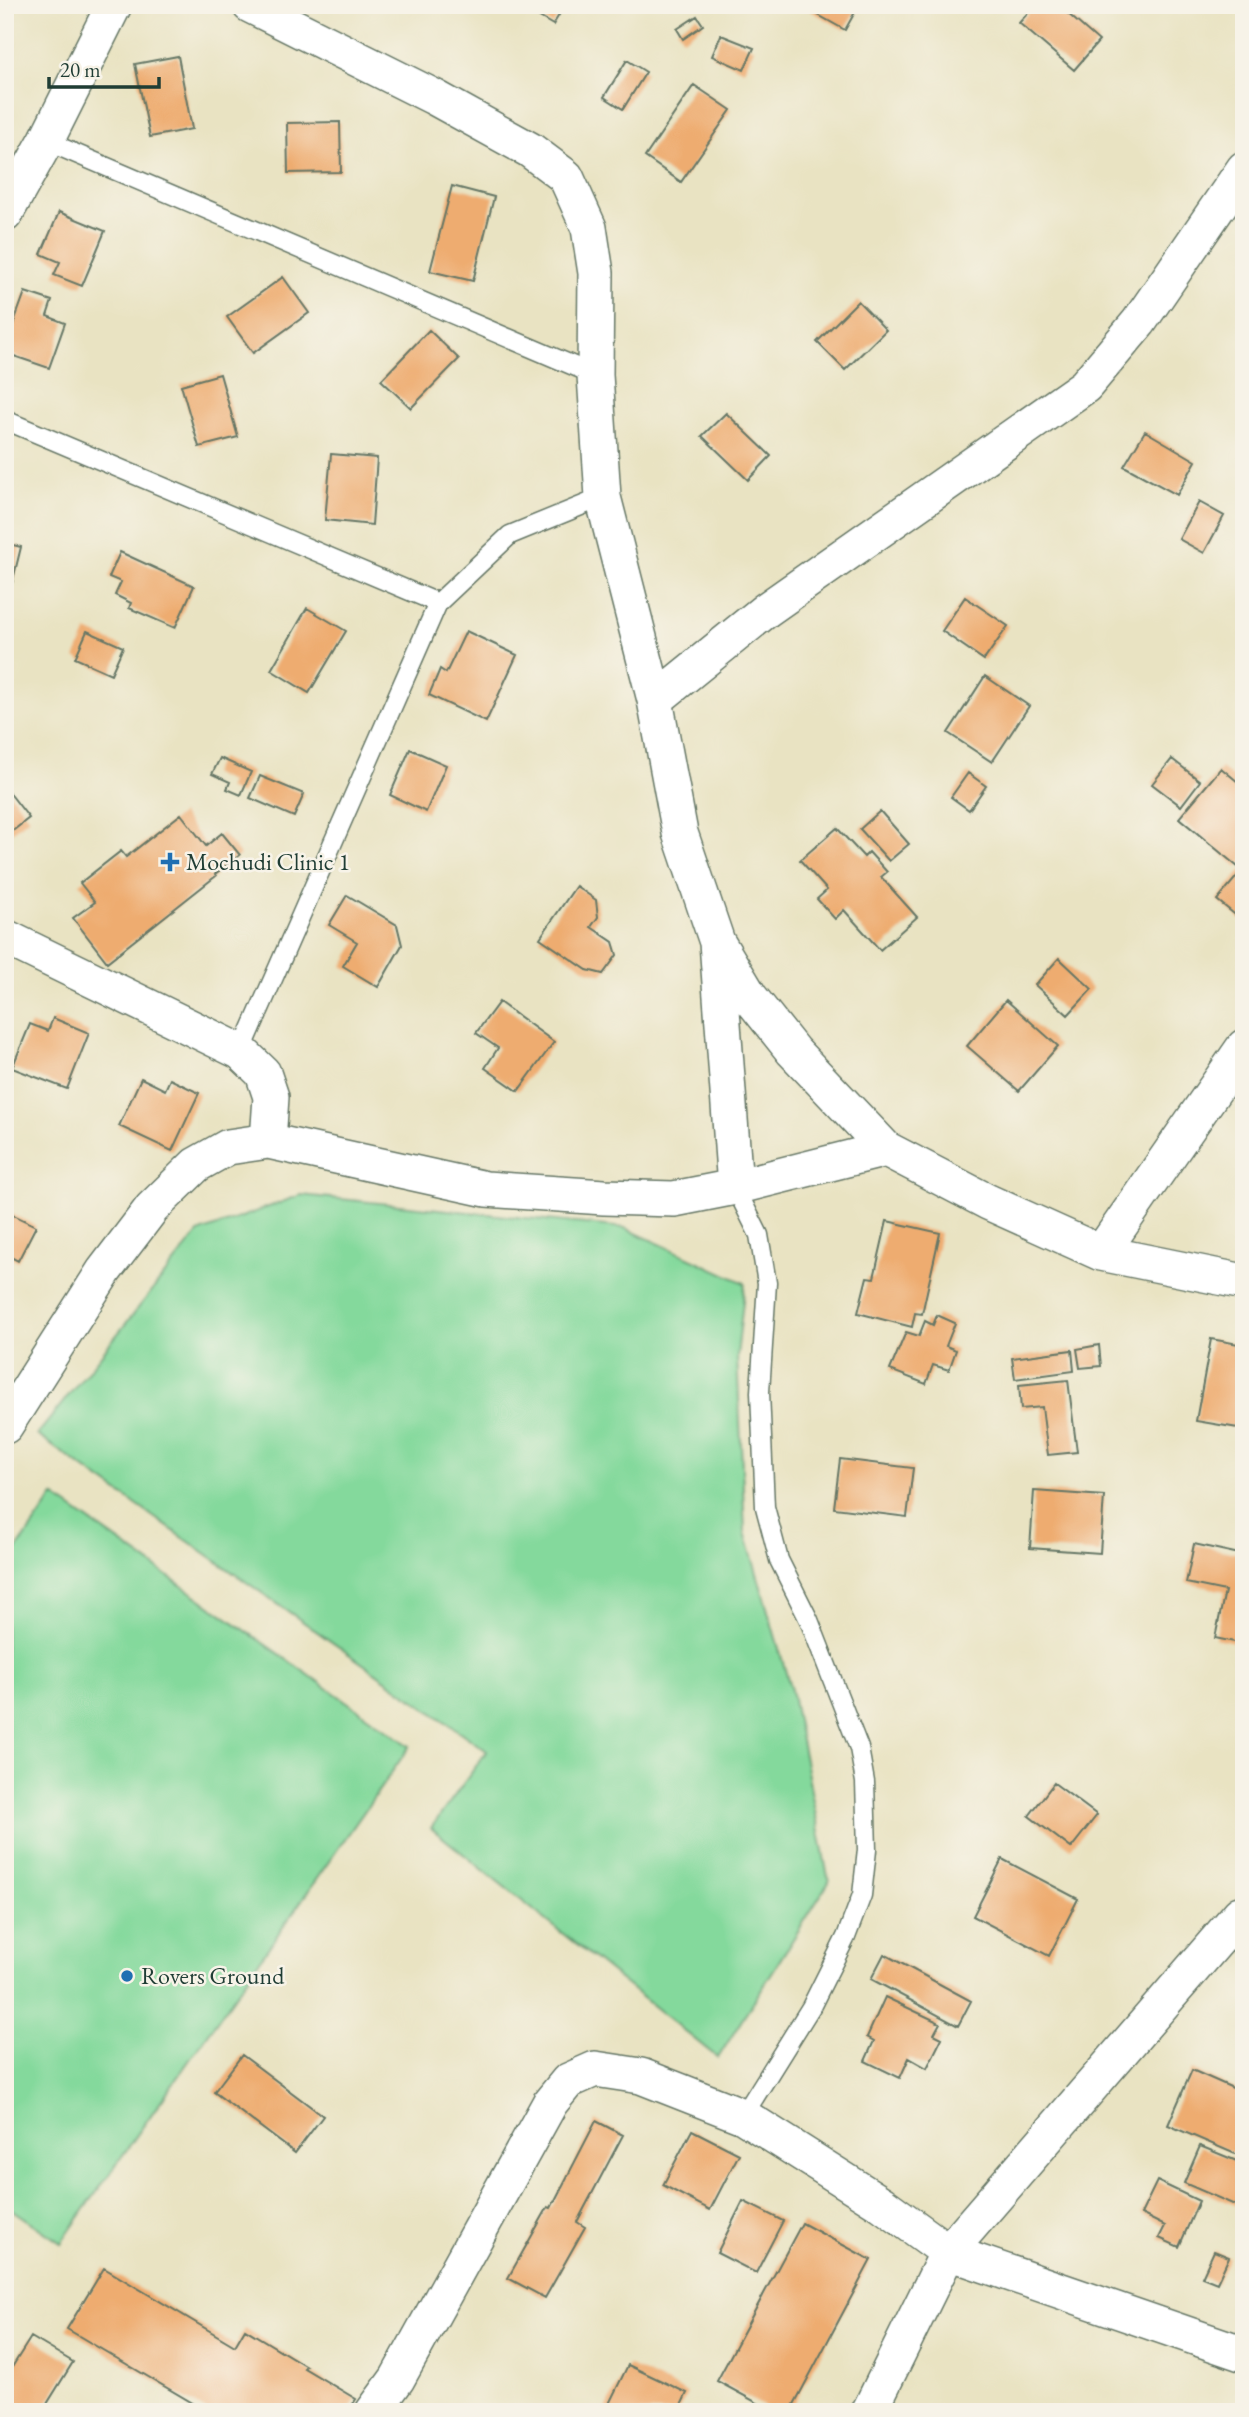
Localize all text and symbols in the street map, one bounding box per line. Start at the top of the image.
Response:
scale bar [49,46,159,90]
text: 20 m [60,56,101,83]
place label: Mochudi Clinic 1 [186,846,350,877]
marker: Mochudi Clinic 1 [160,852,180,872]
place label: Rovers Ground [141,1960,285,1991]
marker: Rovers Ground [119,1968,135,1984]

